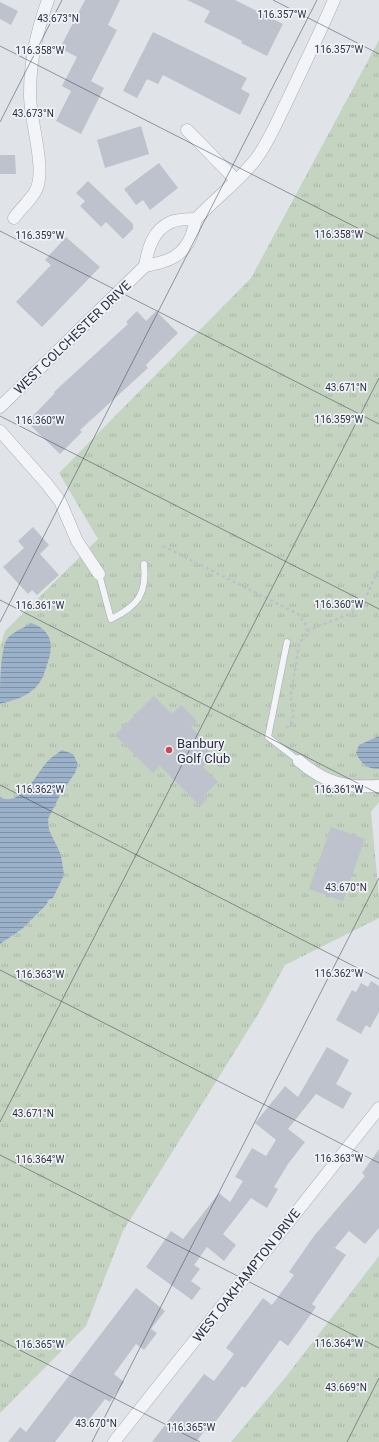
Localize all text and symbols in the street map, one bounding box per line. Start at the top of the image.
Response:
text: 116.357°W [258,9,307,20]
text: 43.673°N [37,13,79,24]
text: 116.357°W [315,44,364,55]
text: 116.358°W [16,45,65,56]
text: 43.673°N [12,108,54,119]
text: 116.358°W [315,229,364,240]
text: 116.359°W [16,230,65,241]
street label: WEST COLCHESTER DRIVE [11,278,134,397]
text: 43.671°N [325,382,367,393]
text: 116.359°W [315,414,364,425]
text: 116.360°W [16,415,65,426]
text: 116.360°W [315,599,364,610]
text: 116.361°W [16,600,65,611]
place label: Banbury Golf Club [177,736,230,766]
marker: Banbury Golf Club [164,745,174,755]
text: 116.362°W [16,784,65,795]
text: 116.361°W [315,784,364,795]
text: 43.670°N [325,882,367,893]
text: 116.362°W [315,968,364,979]
text: 116.363°W [16,969,65,980]
text: 43.671°N [12,1108,54,1119]
text: 116.363°W [315,1153,364,1164]
text: 116.364°W [16,1154,65,1165]
street label: WEST OAKHAMPTON DRIVE [190,1206,303,1345]
text: 116.364°W [315,1338,364,1349]
text: 116.365°W [16,1339,65,1350]
text: 43.669°N [325,1382,367,1393]
text: 43.670°N [75,1418,117,1429]
text: 116.365°W [167,1422,216,1433]

